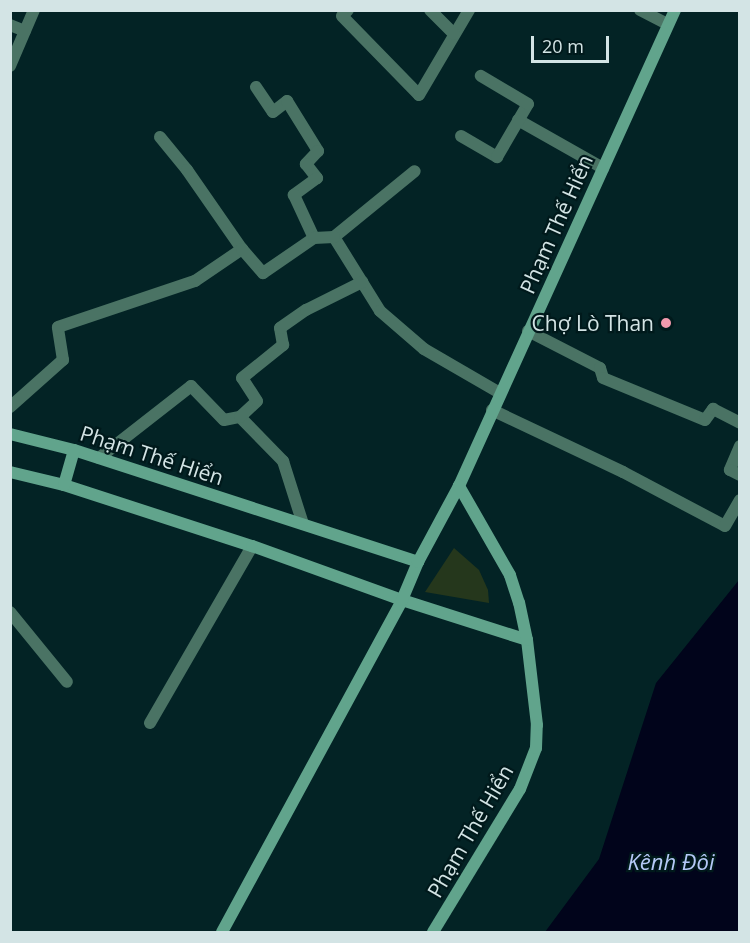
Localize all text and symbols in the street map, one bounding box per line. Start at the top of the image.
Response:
scale bar [534,24,612,62]
text: 20 m [542,34,584,58]
street label: Phạm Thế Hiển [514,151,598,297]
place label: Chợ Lò Than [532,310,654,336]
marker: Chợ Lò Than [659,316,673,330]
street label: Phạm Thế Hiển [77,420,227,490]
street label: Phạm Thế Hiển [422,760,518,902]
water label: Kênh Đôi [628,849,714,875]

